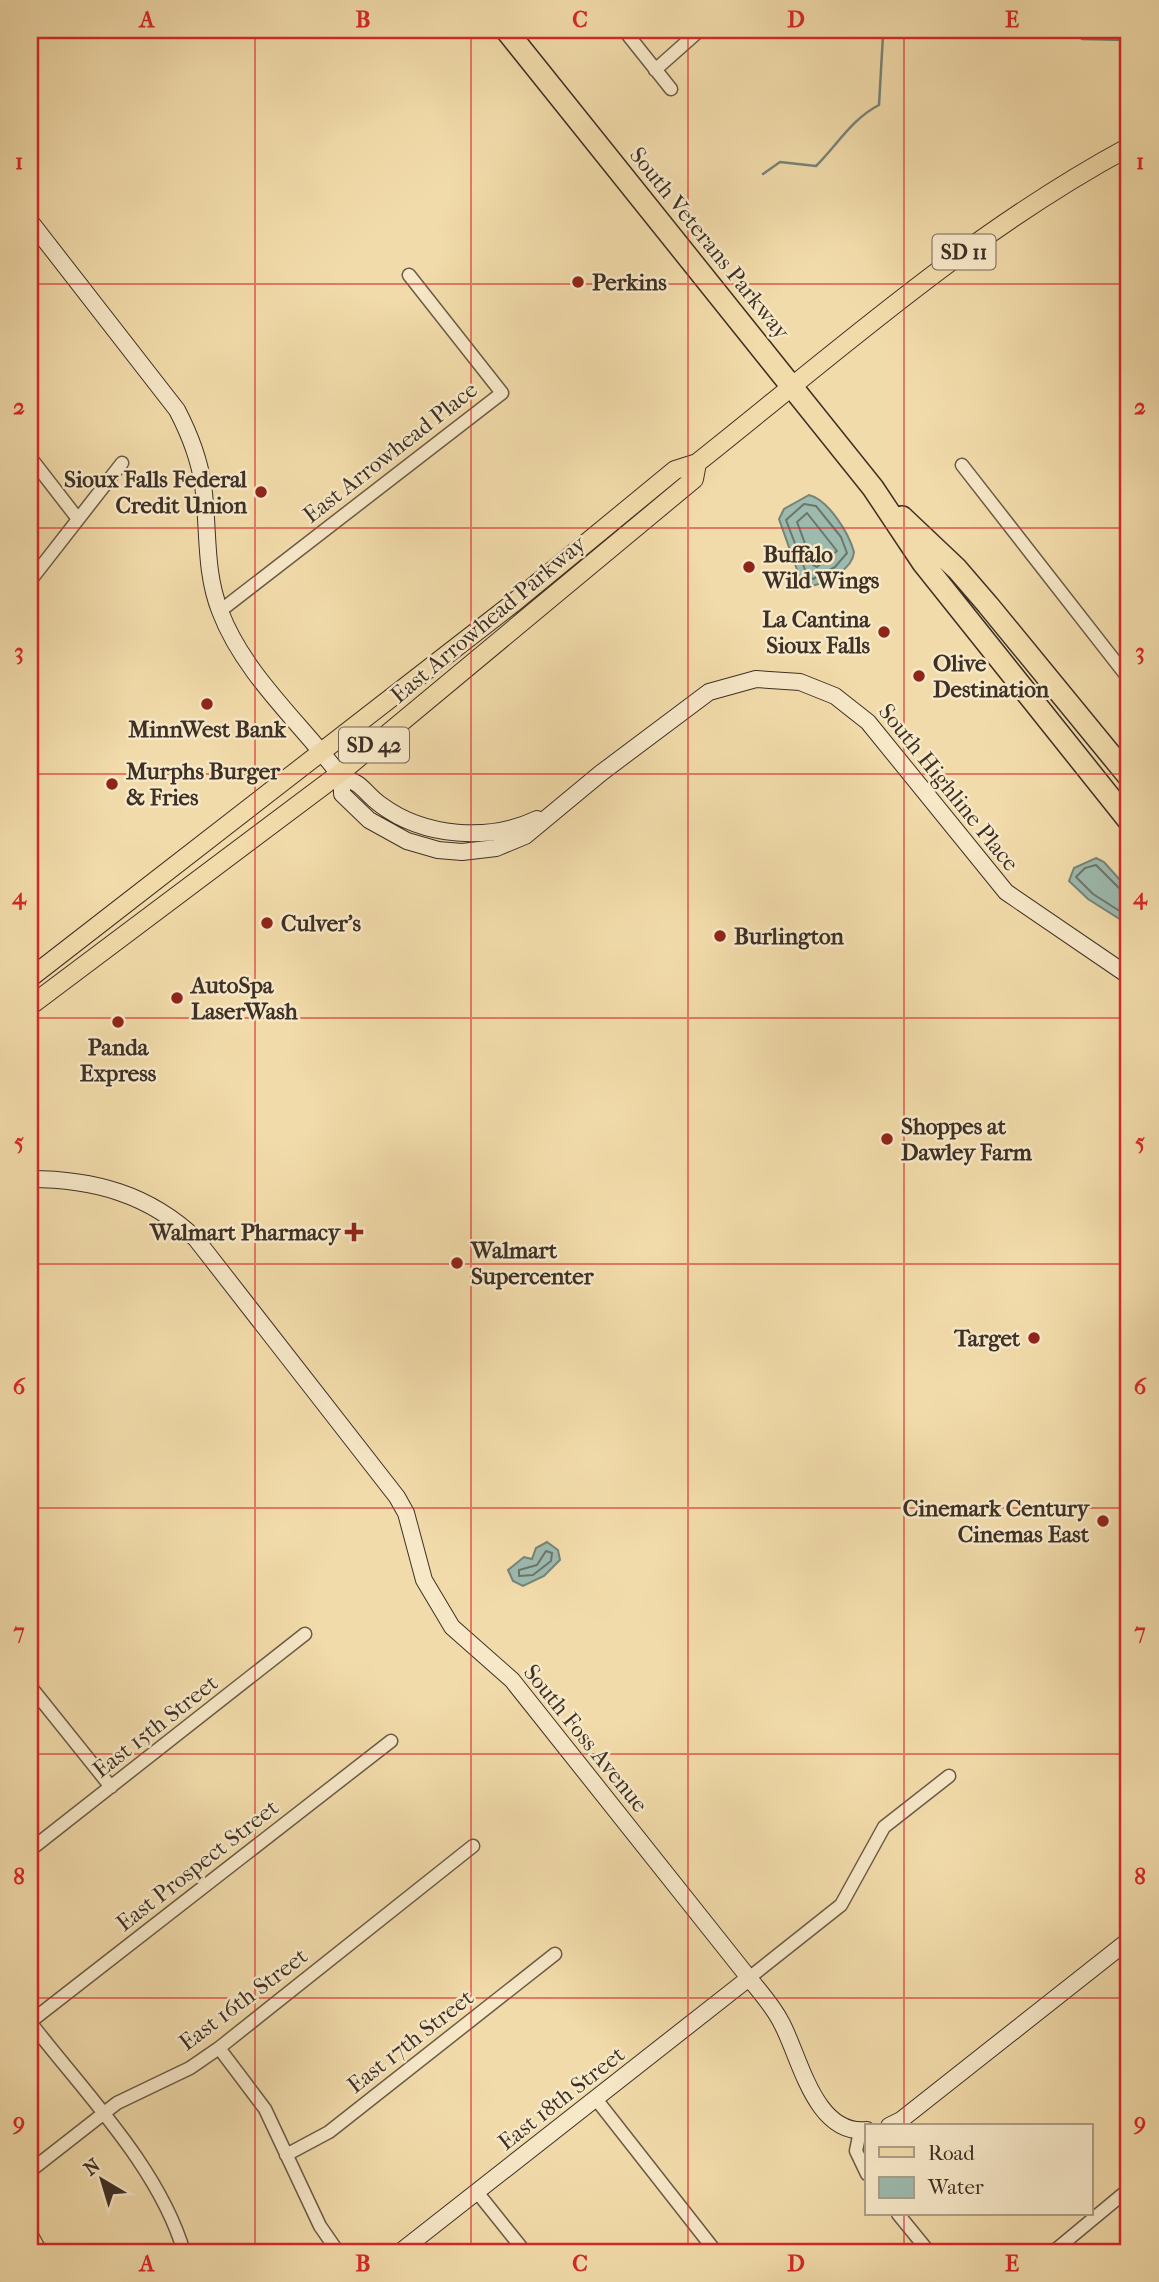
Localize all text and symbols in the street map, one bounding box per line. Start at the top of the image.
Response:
text: A [138,6,156,33]
text: B [356,6,371,33]
text: C [572,6,588,33]
text: D [787,6,805,33]
text: E [1005,6,1019,33]
street label: South Veterans Parkway [624,142,796,345]
text: 1 [15,148,23,175]
text: 1 [1136,148,1144,175]
road number: SD 11 [932,234,996,270]
place label: Perkins [592,269,667,296]
marker: Perkins [570,274,586,290]
street label: East Arrowhead Place [298,376,483,529]
text: 2 [13,393,25,420]
text: 2 [1134,393,1146,420]
place label: Sioux Falls Federal Credit Union [64,466,248,519]
marker: Sioux Falls Federal Credit Union [253,484,269,500]
street label: East Arrowhead Parkway [385,529,592,709]
place label: Buffalo Wild Wings [762,541,880,594]
marker: Buffalo Wild Wings [741,559,757,575]
place label: La Cantina Sioux Falls [762,606,871,659]
marker: La Cantina Sioux Falls [876,624,892,640]
text: 3 [14,638,24,665]
text: 3 [1135,638,1145,665]
place label: Olive Destination [933,650,1050,703]
marker: Olive Destination [911,668,927,684]
marker: MinnWest Bank [199,696,215,712]
street label: South Highline Place [873,698,1024,876]
place label: MinnWest Bank [128,716,287,743]
road number: SD 42 [339,728,409,762]
place label: Murphs Burger & Fries [126,758,281,811]
marker: Murphs Burger & Fries [104,776,120,792]
text: 4 [11,883,27,910]
text: 4 [1132,883,1148,910]
place label: Culver's [281,910,362,937]
marker: Culver's [259,915,275,931]
place label: Burlington [734,923,844,950]
marker: Burlington [712,928,728,944]
place label: AutoSpa LaserWash [189,972,299,1025]
marker: AutoSpa LaserWash [169,990,185,1006]
marker: Panda Express [110,1014,126,1030]
place label: Panda Express [80,1034,157,1087]
place label: Shoppes at Dawley Farm [901,1113,1033,1166]
text: 5 [14,1128,24,1155]
text: 5 [1135,1128,1145,1155]
marker: Shoppes at Dawley Farm [879,1131,895,1147]
place label: Walmart Pharmacy [149,1219,342,1246]
marker: Walmart Pharmacy [346,1224,362,1240]
place label: Walmart Supercenter [470,1237,595,1290]
marker: Walmart Supercenter [449,1255,465,1271]
place label: Target [953,1325,1021,1352]
marker: Target [1026,1330,1042,1346]
text: 6 [13,1373,26,1400]
text: 6 [1134,1373,1147,1400]
place label: Cinemark Century Cinemas East [903,1495,1091,1548]
marker: Cinemark Century Cinemas East [1095,1513,1111,1529]
text: 7 [12,1618,25,1645]
text: 7 [1133,1618,1146,1645]
street label: South Foss Avenue [518,1659,653,1818]
street label: East 15th Street [87,1669,223,1784]
street label: East Prospect Street [111,1794,284,1937]
text: 8 [13,1863,25,1890]
text: 8 [1134,1863,1146,1890]
street label: East 16th Street [174,1942,313,2056]
street label: East 17th Street [342,1984,479,2099]
street label: East 18th Street [493,2041,630,2156]
text: 9 [12,2108,25,2135]
text: 9 [1133,2108,1146,2135]
legend [865,2124,1092,2216]
text: Road [928,2141,975,2165]
north arrow [66,2146,136,2216]
text: N [80,2154,105,2180]
text: Water [927,2175,984,2199]
text: A [138,2250,156,2277]
text: B [356,2250,371,2277]
text: C [572,2250,588,2277]
text: D [787,2250,805,2277]
text: E [1005,2250,1019,2277]

